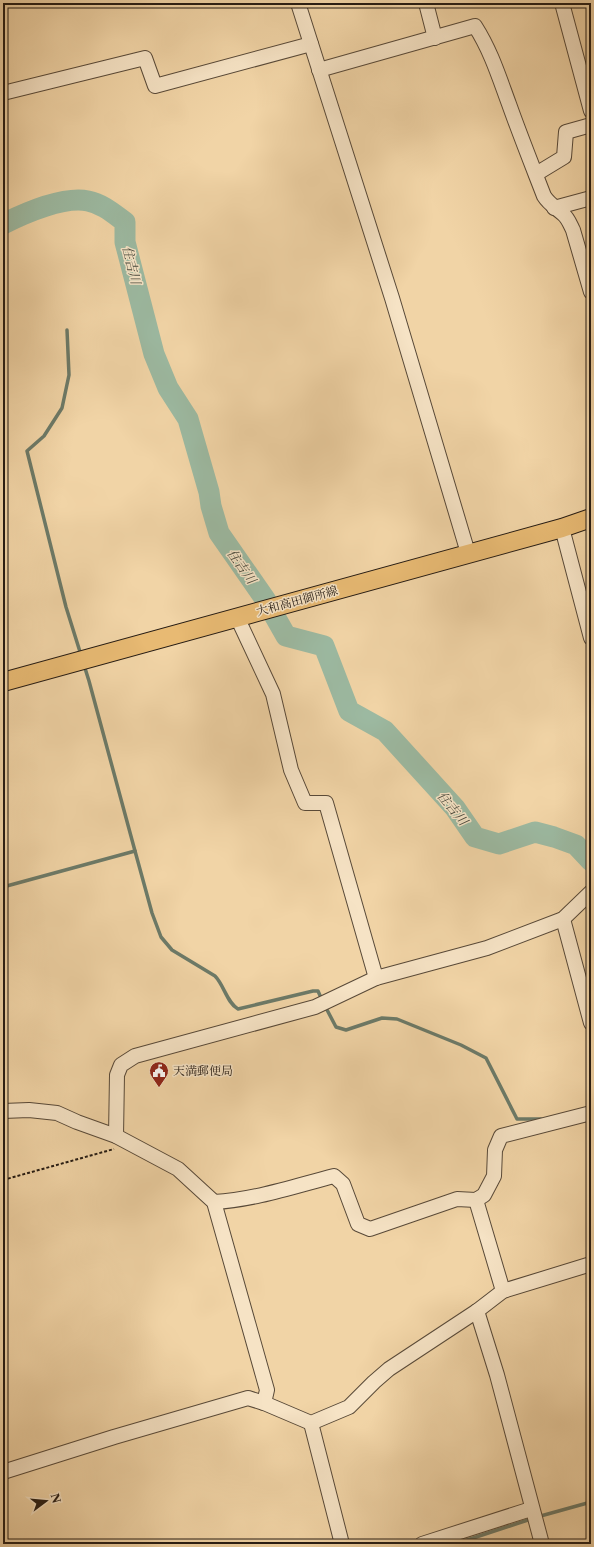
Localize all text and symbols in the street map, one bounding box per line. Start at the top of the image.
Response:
water label: 住吉川 [120,244,145,288]
water label: 住吉川 [224,545,261,588]
street label: 大和高田御所線 [254,582,339,619]
water label: 住吉川 [435,788,473,830]
public building icon: 天満郵便局 [148,1060,170,1088]
place label: 天満郵便局 [173,1063,233,1078]
north arrow [26,1481,66,1521]
text: N [48,1492,64,1505]

